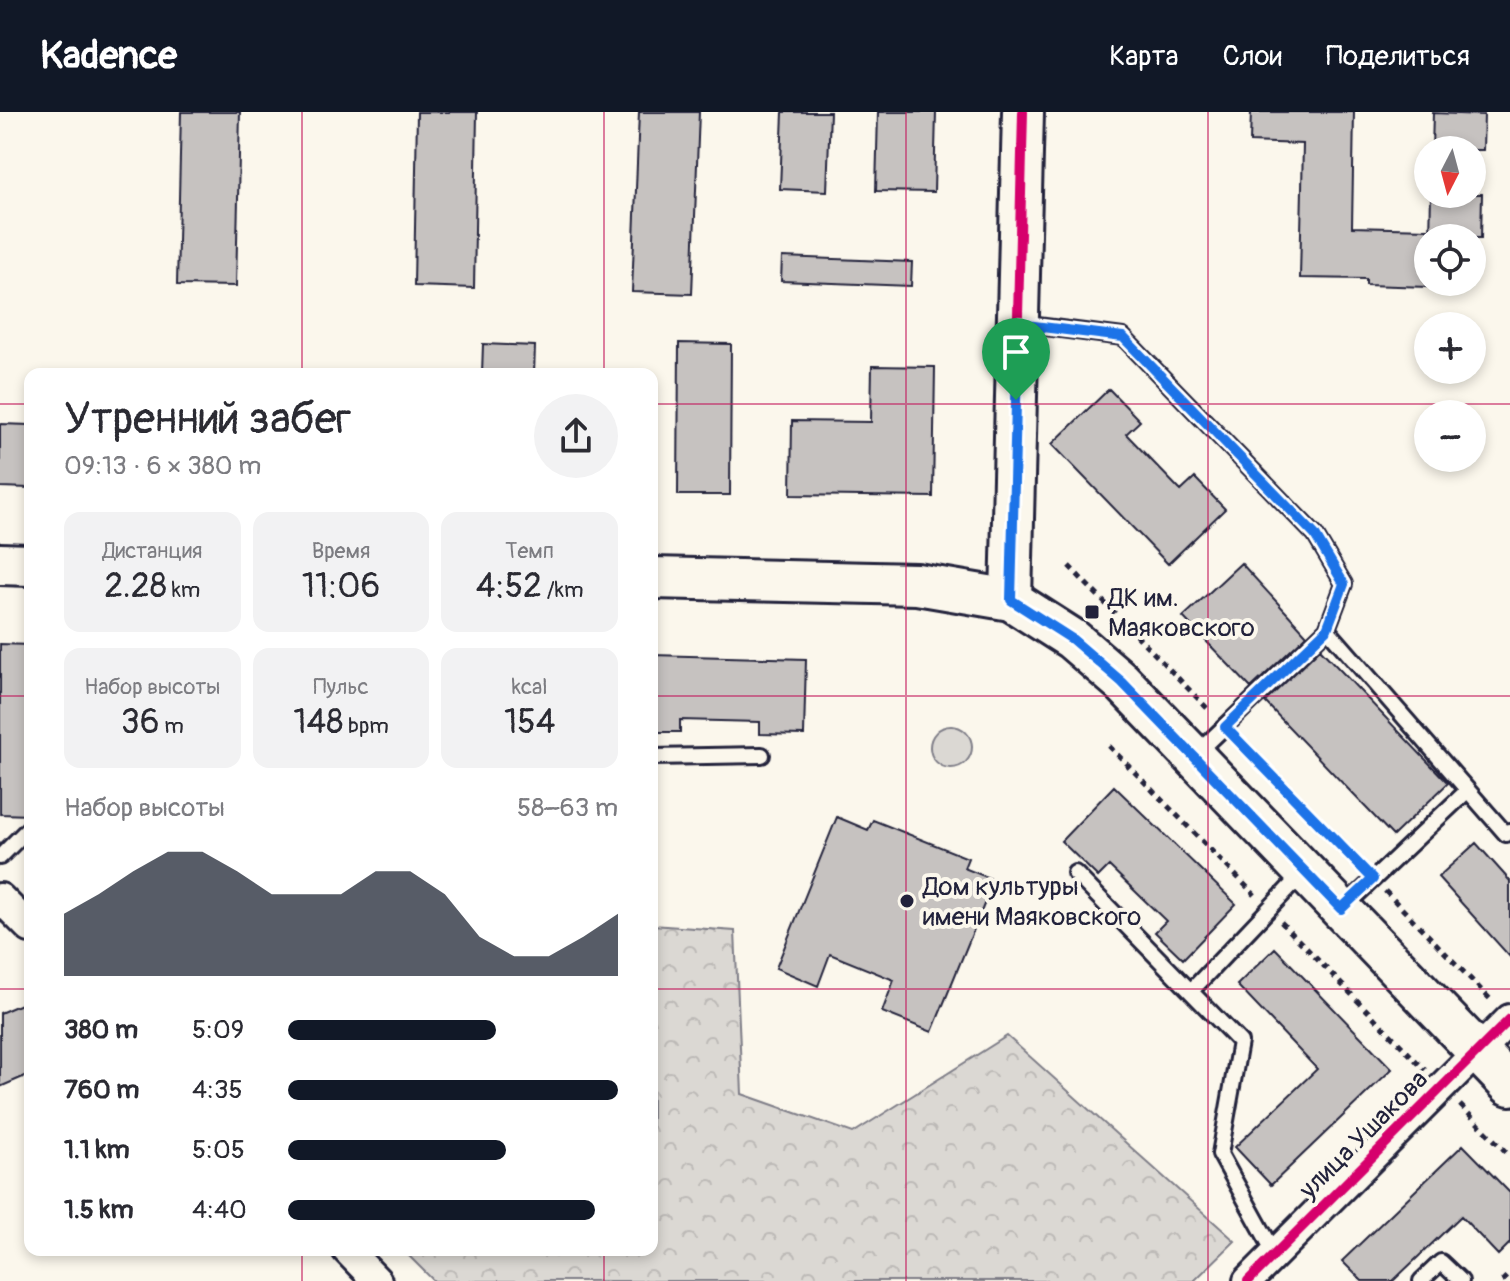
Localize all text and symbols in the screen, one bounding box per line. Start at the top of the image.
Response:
text: Kadence [40,32,177,80]
text: Карта [1109,39,1179,74]
text: Слои [1223,39,1282,74]
text: Поделиться [1326,39,1470,74]
north arrow [1414,136,1486,208]
map controls [1414,136,1486,472]
button: locate [1414,224,1486,296]
button: + [1414,312,1486,384]
pin [982,318,1050,400]
icon: arrive [994,330,1038,374]
text: Утренний забег [64,392,351,447]
button: share [534,394,618,478]
button: − [1414,400,1486,472]
text: 09:13 · 6 × 380 m [64,450,261,482]
text: Дистанция [102,537,202,565]
text: Время [312,537,370,565]
text: Темп [505,537,554,565]
text: 2.28 [104,565,167,608]
text: 11:06 [302,565,380,608]
text: 4:52 [476,565,542,608]
text: km [167,576,200,604]
text: /km [542,576,583,604]
place label: ДК им. Маяковского [1107,582,1255,644]
marker: ДК им. Маяковского [1083,603,1101,621]
text: Набор высоты [84,673,220,701]
text: Пульс [313,673,369,701]
text: kcal [512,673,548,701]
text: 36 [121,701,160,744]
text: 148 [293,701,343,744]
text: 154 [504,701,555,744]
text: m [160,712,184,740]
text: bpm [343,712,389,740]
text: Набор высоты [64,792,225,824]
text: 58–63 m [517,792,618,824]
place label: Дом культуры имени Маяковского [922,871,1141,933]
marker: Дом культуры имени Маяковского [898,892,916,910]
text: 380 m [64,1014,138,1046]
text: 5:09 [192,1014,244,1046]
street label: улица Ушакова [1292,1064,1435,1206]
text: 760 m [64,1074,139,1106]
text: 4:35 [192,1074,243,1106]
text: 1.1 km [64,1134,130,1166]
text: 5:05 [192,1134,245,1166]
text: 1.5 km [64,1194,134,1226]
text: 4:40 [192,1194,247,1226]

